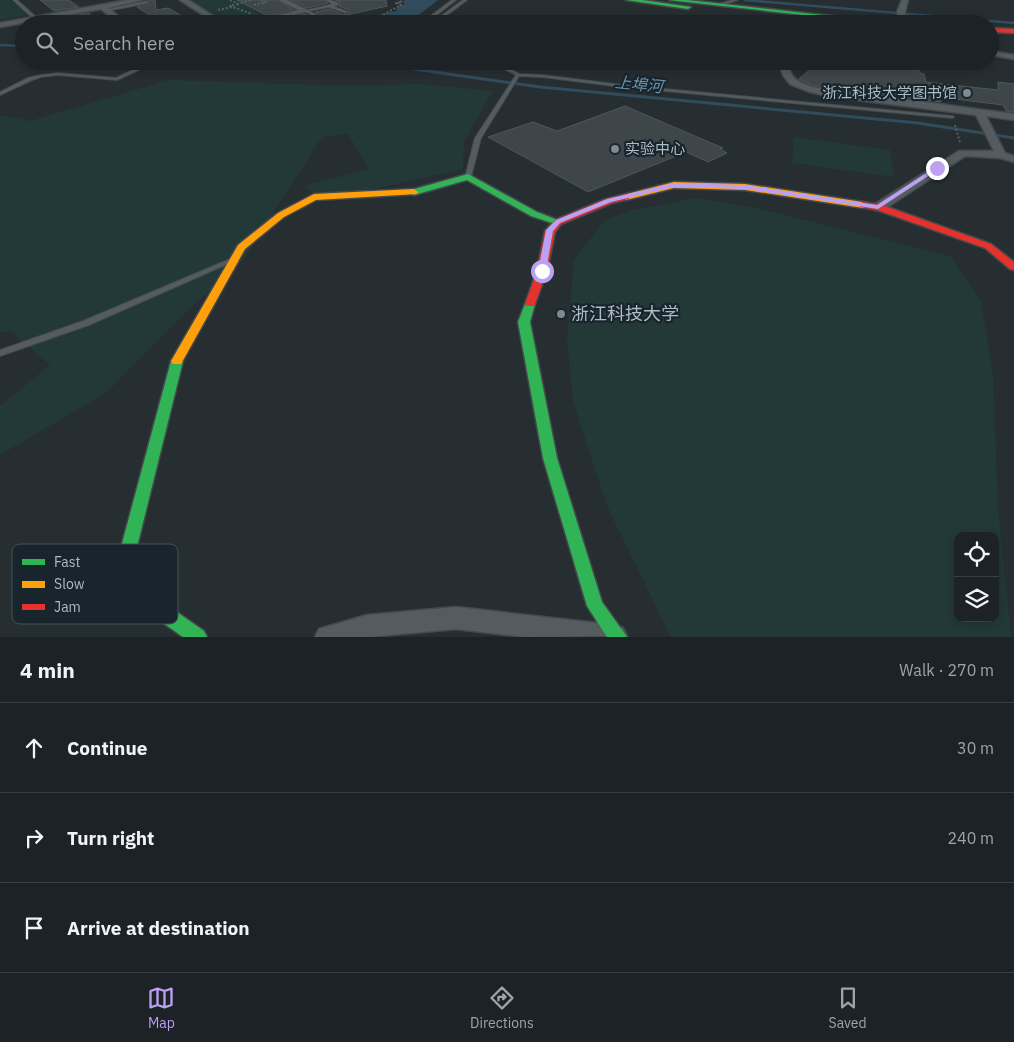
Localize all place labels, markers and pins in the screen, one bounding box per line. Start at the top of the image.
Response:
place label: 浙江科技大学图书馆 [822,83,957,102]
marker: 浙江科技大学图书馆 [961,87,973,99]
place label: 实验中心 [625,139,685,158]
marker: 实验中心 [609,143,621,155]
place label: 浙江科技大学 [571,302,679,325]
marker: 浙江科技大学 [555,308,567,320]

